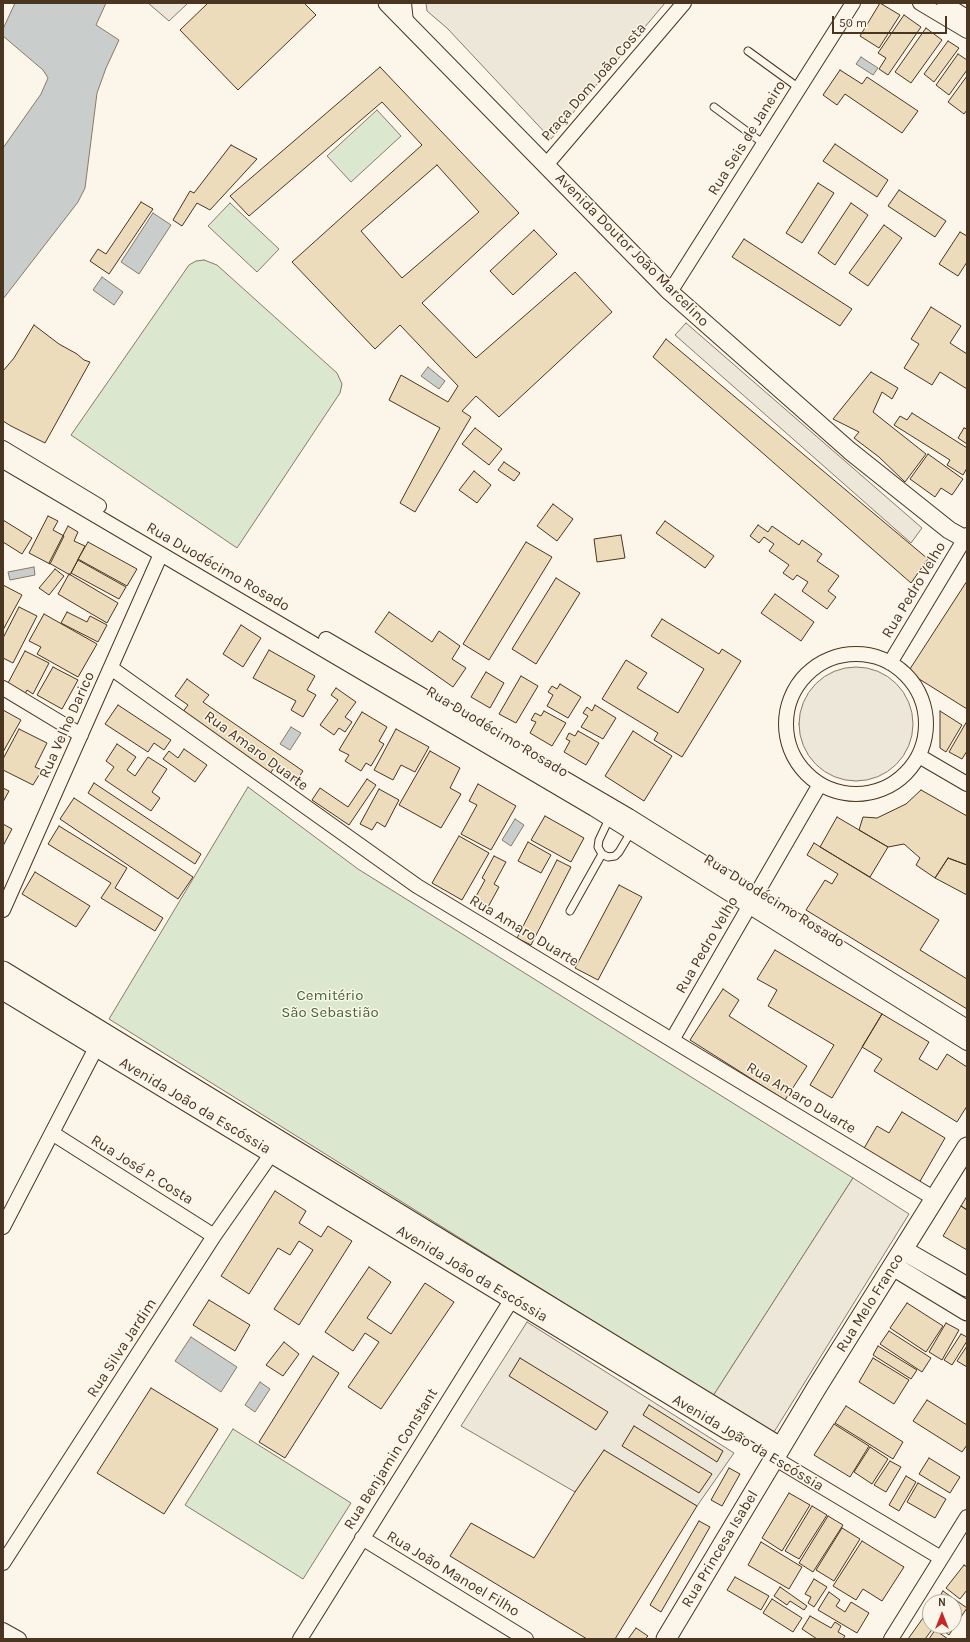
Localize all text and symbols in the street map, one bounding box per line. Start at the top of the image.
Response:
scale bar [834,8,949,34]
text: 50 m [839,16,867,30]
street label: Praça Dom João Costa [538,19,650,145]
street label: Rua Seis de Janeiro [704,77,790,199]
street label: Avenida Doutor João Marcelino [551,169,713,331]
street label: Rua Duodécimo Rosado [143,519,293,615]
street label: Rua Pedro Velho [878,539,950,641]
street label: Rua Velho Darico [35,669,99,781]
street label: Rua Duodécimo Rosado [423,682,571,782]
street label: Rua Amaro Duarte [200,707,312,795]
street label: Rua Duodécimo Rosado [700,850,848,952]
street label: Rua Amaro Duarte [466,891,582,971]
street label: Rua Pedro Velho [672,893,742,997]
park label: Cemitério São Sebastião [281,987,379,1022]
street label: Avenida João da Escóssia [116,1054,274,1158]
street label: Rua Amaro Duarte [743,1058,859,1138]
street label: Rua José P. Costa [88,1131,196,1209]
street label: Avenida João da Escóssia [393,1222,551,1326]
street label: Rua Melo Franco [832,1250,908,1356]
street label: Rua Silva Jardim [83,1295,161,1401]
street label: Rua Benjamin Constant [340,1385,442,1533]
street label: Avenida João da Escóssia [669,1391,827,1495]
street label: Rua Princesa Isabel [678,1487,762,1611]
street label: Rua João Manoel Filho [383,1527,523,1621]
north arrow [922,1594,962,1634]
text: N [938,1596,946,1609]

